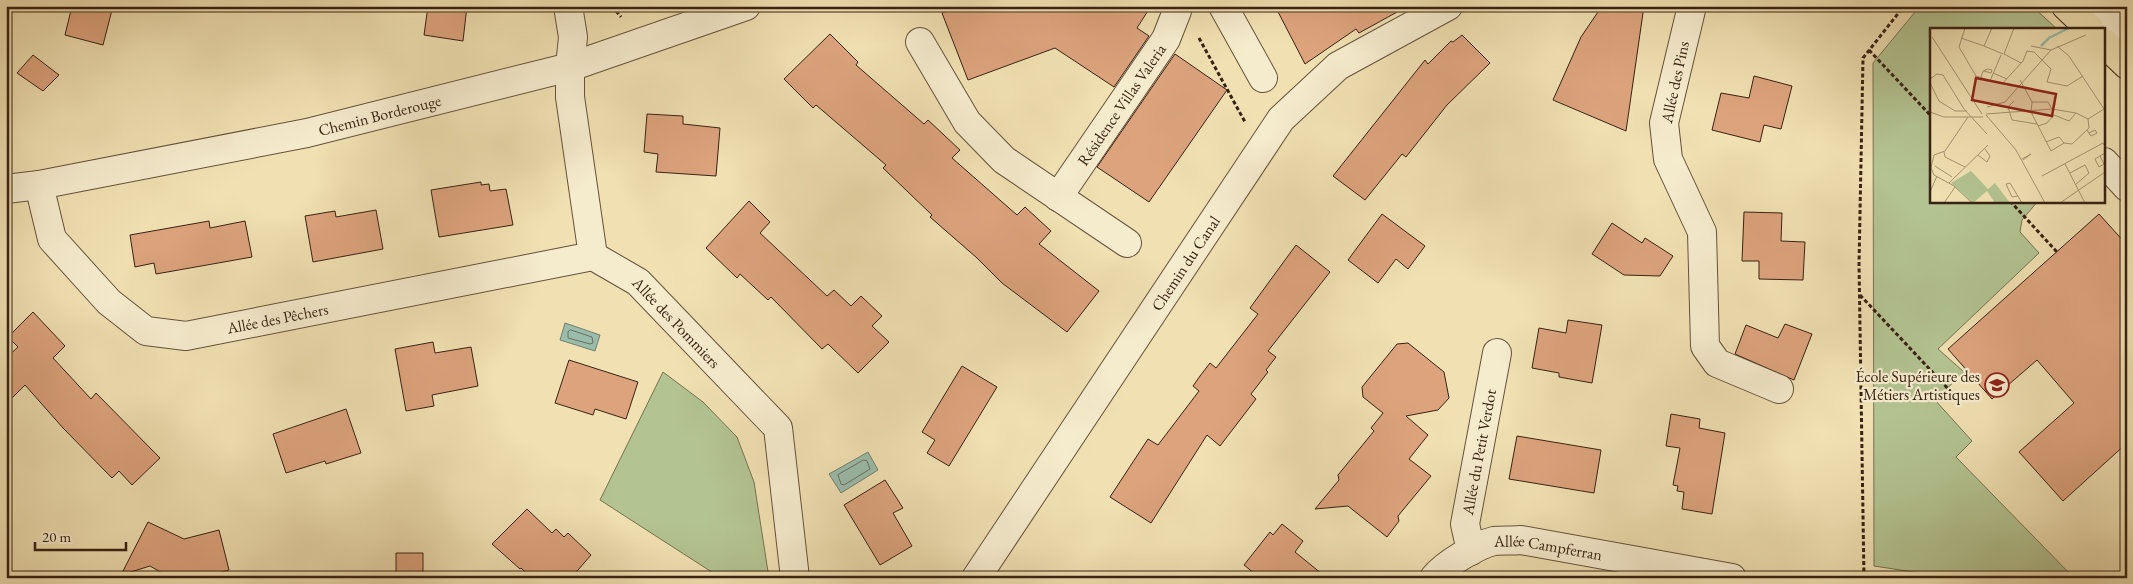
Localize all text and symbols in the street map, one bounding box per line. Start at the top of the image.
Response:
inset map [1930,28,2106,202]
street label: Résidence Villas Valeria [1072,39,1171,170]
street label: Allée des Pins [1656,39,1694,126]
street label: Chemin Borderouge [316,89,443,140]
street label: Chemin du Canal [1146,211,1225,315]
street label: Allée des Pommiers [627,271,725,372]
street label: Allée des Pêchers [224,298,330,338]
place label: École Supérieure des Métiers Artistiques [1856,366,1980,405]
school or university icon: École Supérieure des Métiers Artistiques [1984,372,2010,398]
street label: Allée du Petit Verdot [1456,387,1501,517]
scale bar [35,519,126,551]
text: 20 m [42,527,71,546]
street label: Allée Campferran [1492,529,1604,565]

